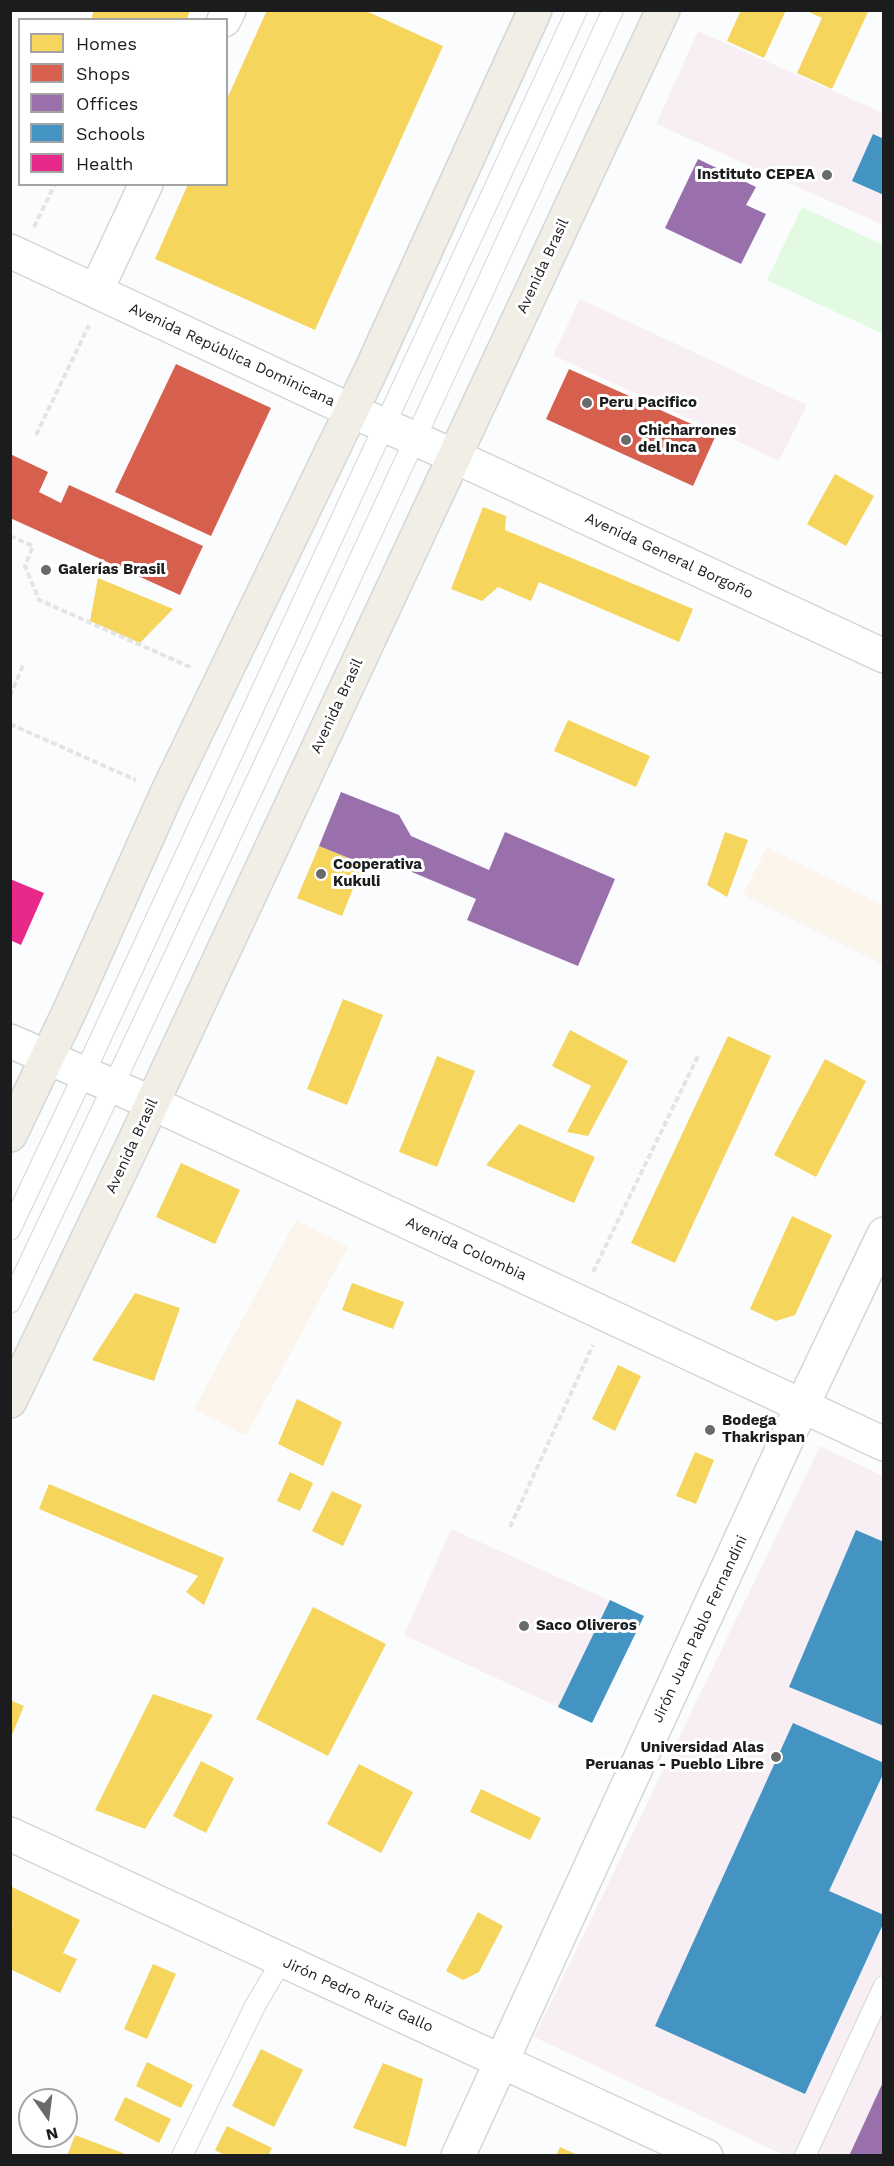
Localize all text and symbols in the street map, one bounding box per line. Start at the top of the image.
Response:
legend [18,18,228,186]
text: Homes [76,33,137,54]
text: Shops [76,63,130,84]
text: Offices [76,93,138,114]
text: Schools [76,123,145,144]
text: Health [76,153,133,174]
place label: Instituto CEPEA [697,166,815,184]
marker: Instituto CEPEA [820,168,834,182]
street label: Avenida Brasil [513,216,573,316]
street label: Avenida República Dominicana [126,299,338,411]
place label: Peru Pacifico [599,394,697,412]
marker: Peru Pacifico [580,396,594,410]
place label: Chicharrones del Inca [638,422,736,457]
marker: Chicharrones del Inca [619,433,633,447]
street label: Avenida General Borgoño [582,509,756,603]
place label: Galerías Brasil [58,561,165,579]
marker: Galerías Brasil [39,563,53,577]
street label: Avenida Brasil [307,656,367,756]
place label: Cooperativa Kukuli [333,856,422,891]
marker: Cooperativa Kukuli [314,867,328,881]
street label: Avenida Brasil [102,1096,162,1196]
street label: Avenida Colombia [403,1213,529,1285]
place label: Bodega Thakrispan [722,1412,805,1447]
marker: Bodega Thakrispan [703,1423,717,1437]
street label: Jirón Juan Pablo Fernandini [649,1532,751,1726]
place label: Saco Oliveros [536,1617,637,1635]
marker: Saco Oliveros [517,1619,531,1633]
place label: Universidad Alas Peruanas - Pueblo Libre [585,1739,764,1774]
marker: Universidad Alas Peruanas - Pueblo Libre [769,1750,783,1764]
street label: Jirón Pedro Ruiz Gallo [280,1954,436,2036]
north arrow [18,2088,78,2148]
text: N [44,2123,60,2145]

